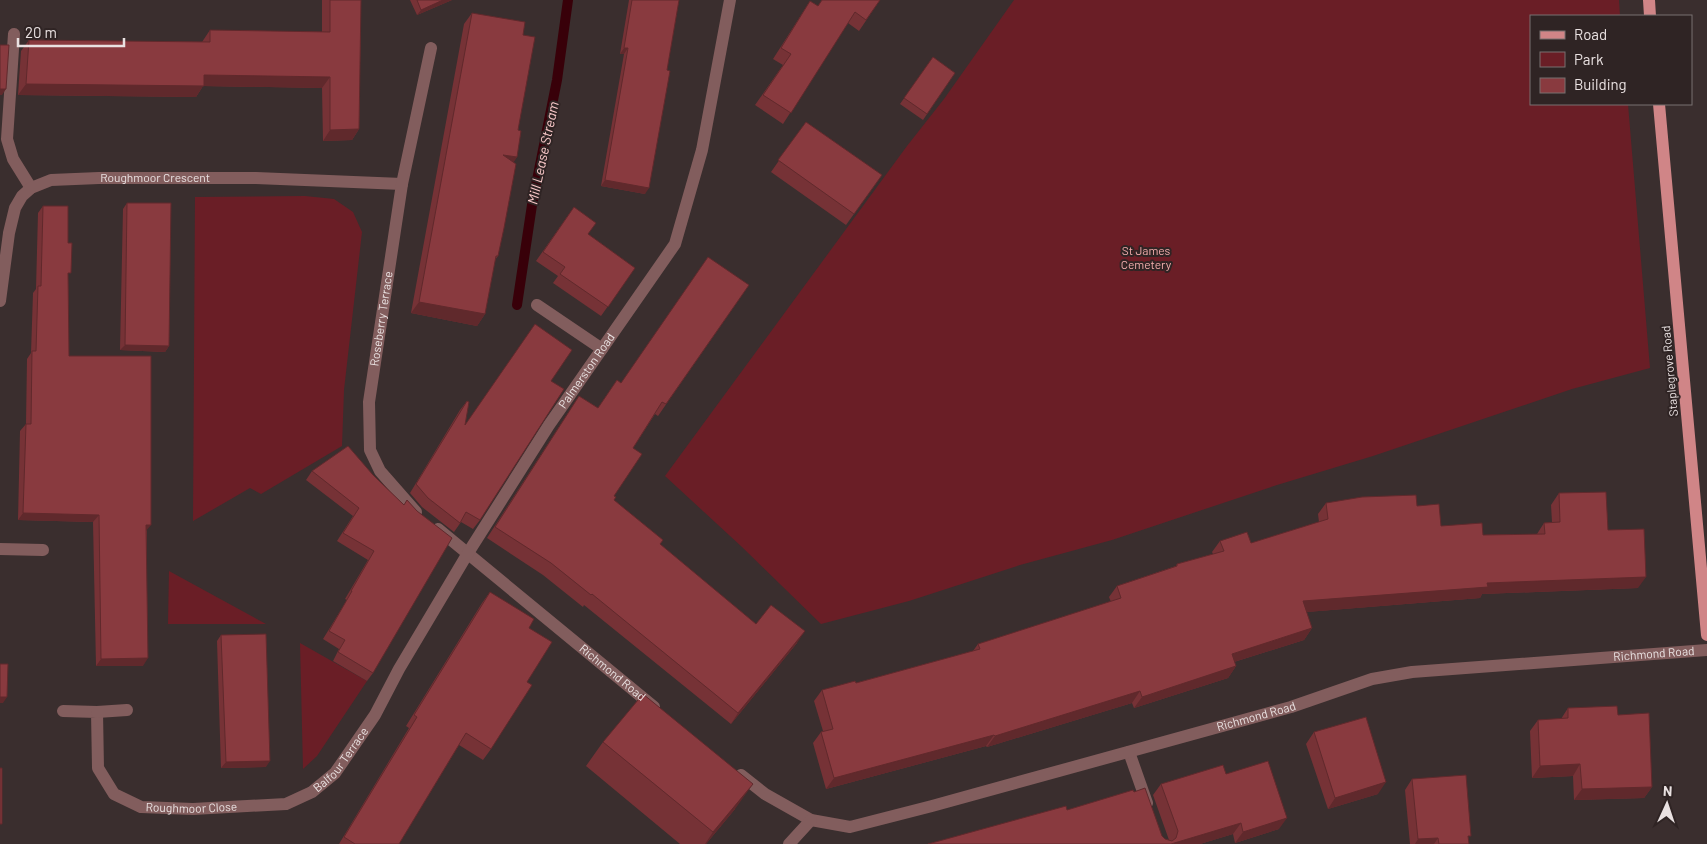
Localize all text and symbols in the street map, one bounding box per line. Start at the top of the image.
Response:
scale bar [18,15,124,47]
legend [1530,15,1692,105]
text: 20 m [25,23,57,41]
text: Road [1574,25,1607,43]
text: Park [1574,50,1604,68]
text: Building [1574,75,1627,93]
water label: Mill Lease Stream [523,100,562,206]
street label: Roughmoor Crescent [100,170,210,184]
park label: St James Cemetery [1121,243,1172,271]
street label: Roseberry Terrace [367,270,395,367]
street label: Staplegrove Road [1658,325,1680,417]
street label: Palmerston Road [555,330,617,411]
street label: Richmond Road [577,641,649,703]
street label: Richmond Road [1613,643,1695,663]
street label: Richmond Road [1215,698,1297,733]
street label: Balfour Terrace [310,724,370,794]
north arrow [1642,779,1692,829]
text: N [1663,782,1673,799]
street label: Roughmoor Close [145,799,238,815]

